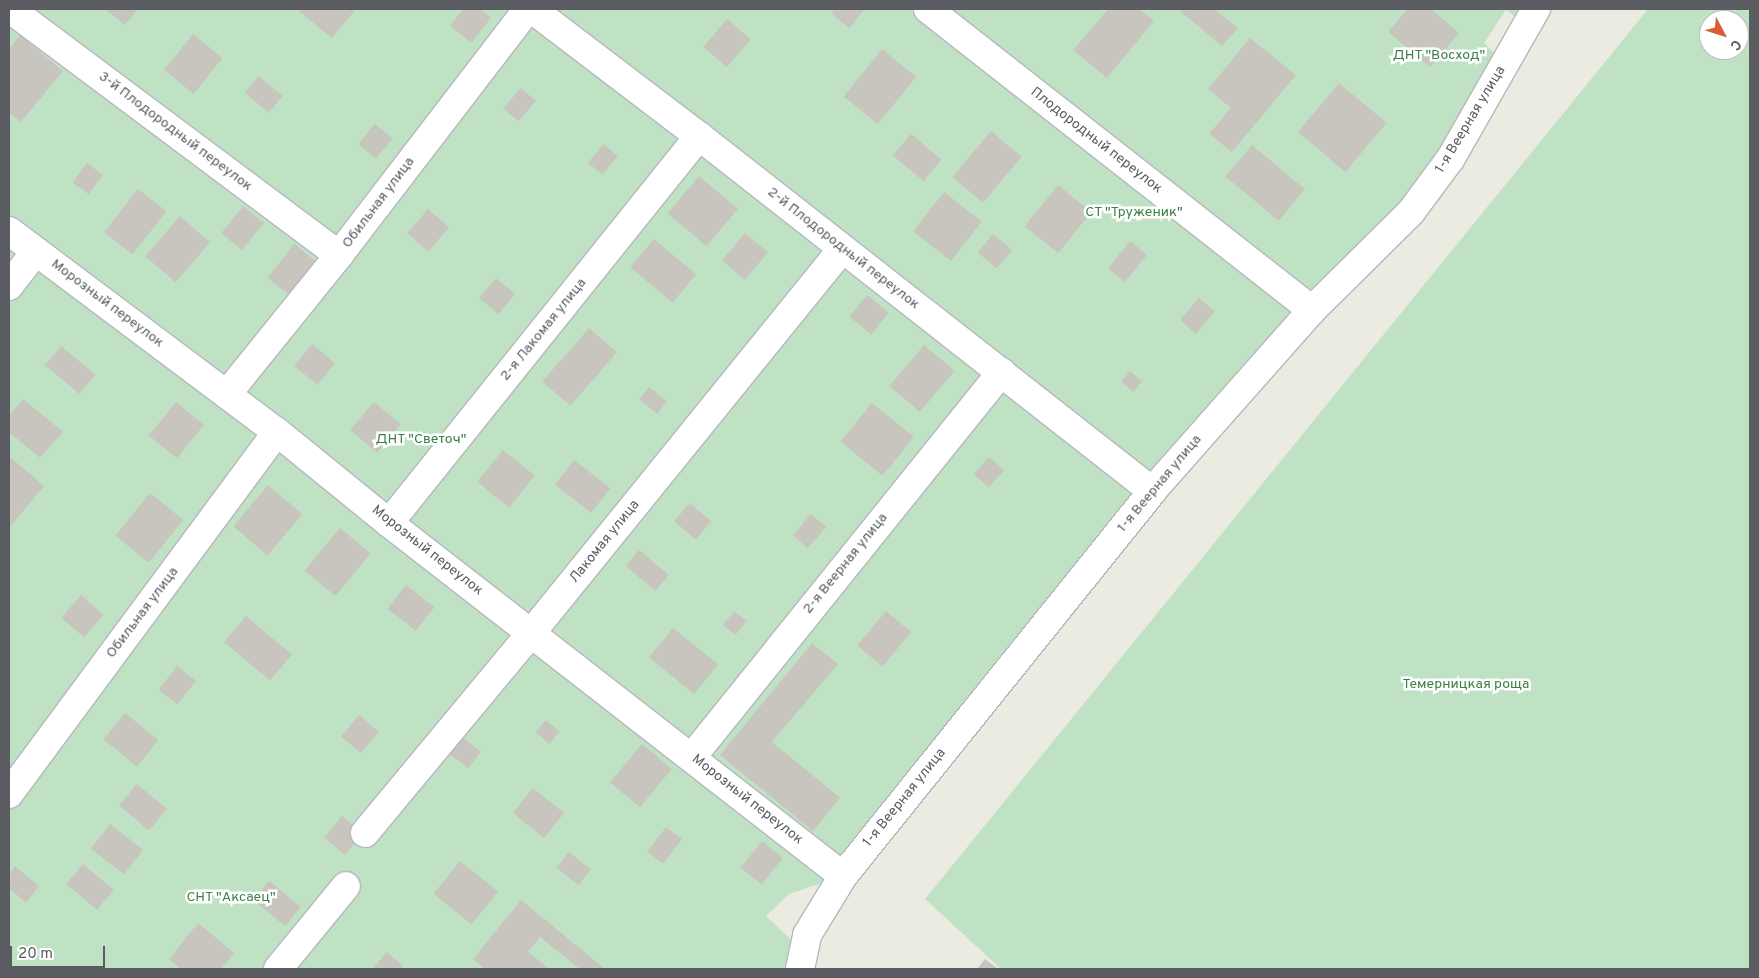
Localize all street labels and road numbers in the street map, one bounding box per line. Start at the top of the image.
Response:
street label: 1-я Веерная улица [1432,63,1510,177]
street label: 3-й Плодородный переулок [95,69,255,195]
street label: Плодородный переулок [1027,84,1165,198]
street label: Обильная улица [339,154,419,252]
street label: 2-й Плодородный переулок [764,184,922,314]
street label: Морозный переулок [47,256,167,352]
street label: 2-я Лакомая улица [497,275,591,385]
street label: 1-я Веерная улица [1114,432,1206,536]
street label: Лакомая улица [566,497,644,587]
street label: Морозный переулок [368,502,486,600]
street label: 2-я Веерная улица [800,510,892,618]
street label: Обильная улица [103,564,183,662]
street label: 1-я Веерная улица [860,745,950,851]
street label: Морозный переулок [688,751,806,849]

